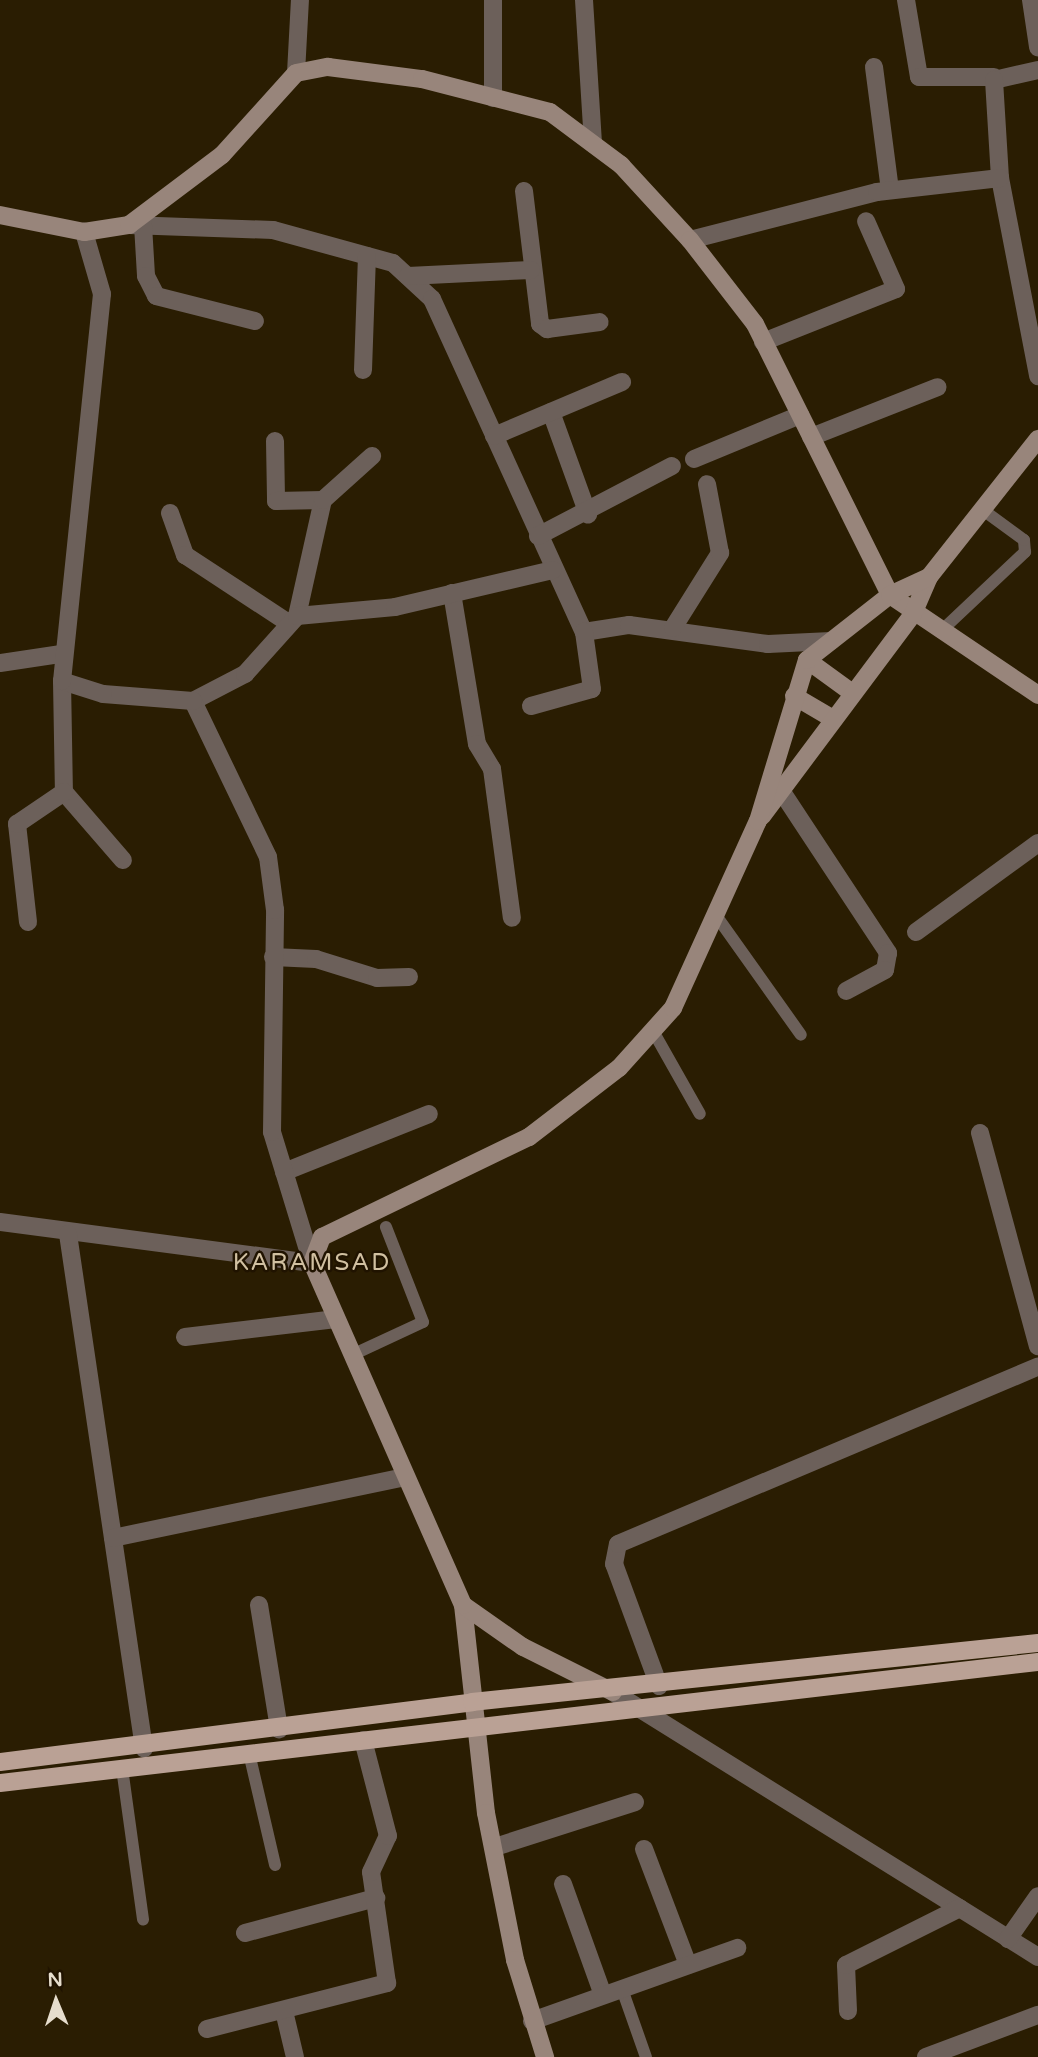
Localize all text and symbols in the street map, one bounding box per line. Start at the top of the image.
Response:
district label: KARAMSAD [234,1249,390,1277]
north arrow [21,1966,91,2036]
text: N [47,1969,63,1991]

